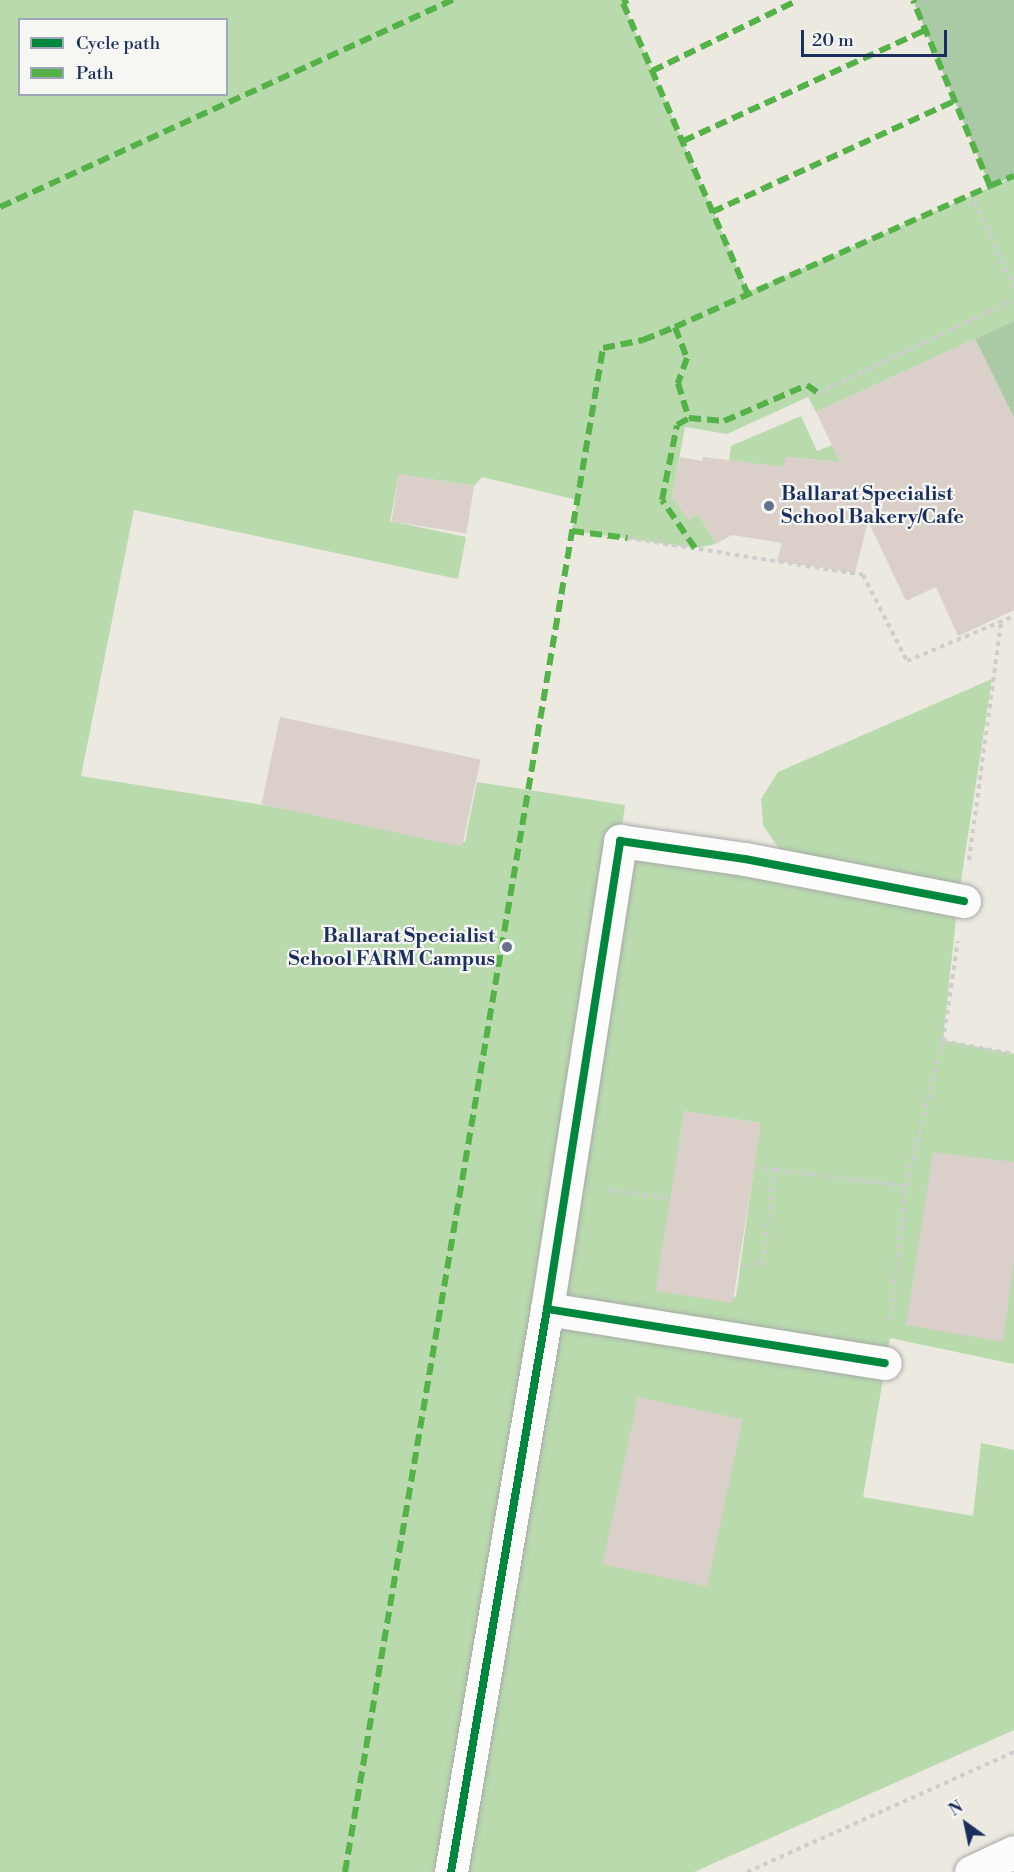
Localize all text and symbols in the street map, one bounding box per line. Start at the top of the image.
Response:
legend [18,18,228,96]
scale bar [804,18,950,56]
text: 20 m [812,29,854,52]
text: Cycle path [76,32,160,55]
text: Path [76,62,114,85]
place label: Ballarat Specialist School Bakery/Cafe [781,482,964,529]
marker: Ballarat Specialist School Bakery/Cafe [762,499,776,513]
place label: Ballarat Specialist School FARM Campus [288,924,495,971]
marker: Ballarat Specialist School FARM Campus [500,940,514,954]
north arrow [936,1794,996,1854]
text: N [945,1797,967,1821]

